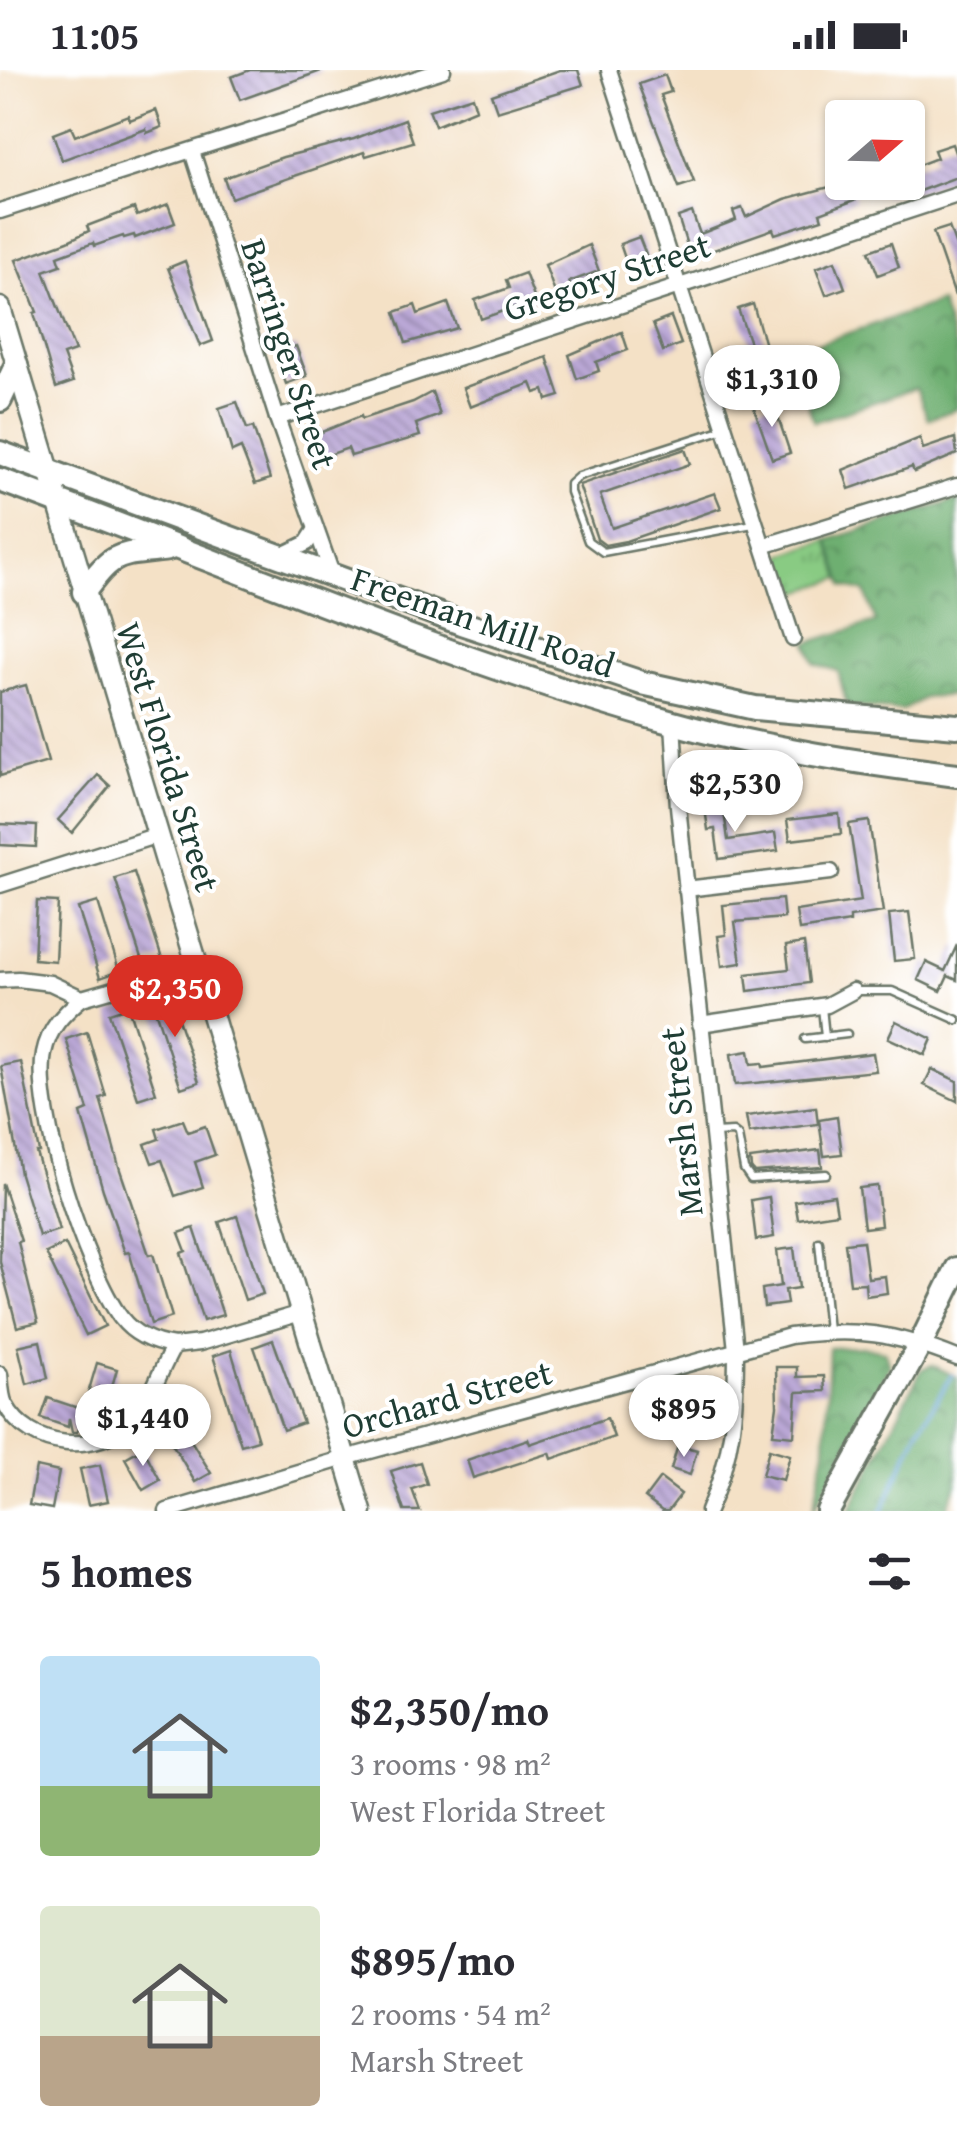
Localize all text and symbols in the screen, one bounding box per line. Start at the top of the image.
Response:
text: 11:05 [50,7,140,63]
north arrow [825,100,925,200]
map controls [825,100,925,200]
street label: Gregory Street [497,219,717,334]
street label: Barringer Street [228,232,351,475]
pin: $1,310 [691,345,853,430]
text: $1,310 [726,354,818,401]
street label: Freeman Mill Road [345,553,622,691]
street label: West Florida Street [103,616,234,898]
pin: $2,530 [654,750,816,835]
text: $2,530 [689,759,781,806]
pin: $2,350 [94,955,256,1040]
text: $2,350 [129,964,221,1011]
street label: Marsh Street [645,1025,716,1219]
street label: Orchard Street [336,1346,557,1451]
pin: $895 [625,1375,743,1460]
pin: $1,440 [62,1384,224,1469]
text: $895 [651,1384,717,1431]
text: $1,440 [97,1393,189,1440]
text: 5 homes [40,1541,193,1602]
icon: filters [862,1544,917,1599]
text: $2,350/mo [350,1679,549,1740]
icon: home [120,1696,240,1816]
text: 3 rooms · 98 m² [350,1740,551,1787]
text: West Florida Street [350,1787,605,1834]
text: $895/mo [350,1929,515,1990]
icon: home [120,1946,240,2066]
text: 2 rooms · 54 m² [350,1990,551,2037]
text: Marsh Street [350,2037,523,2084]

